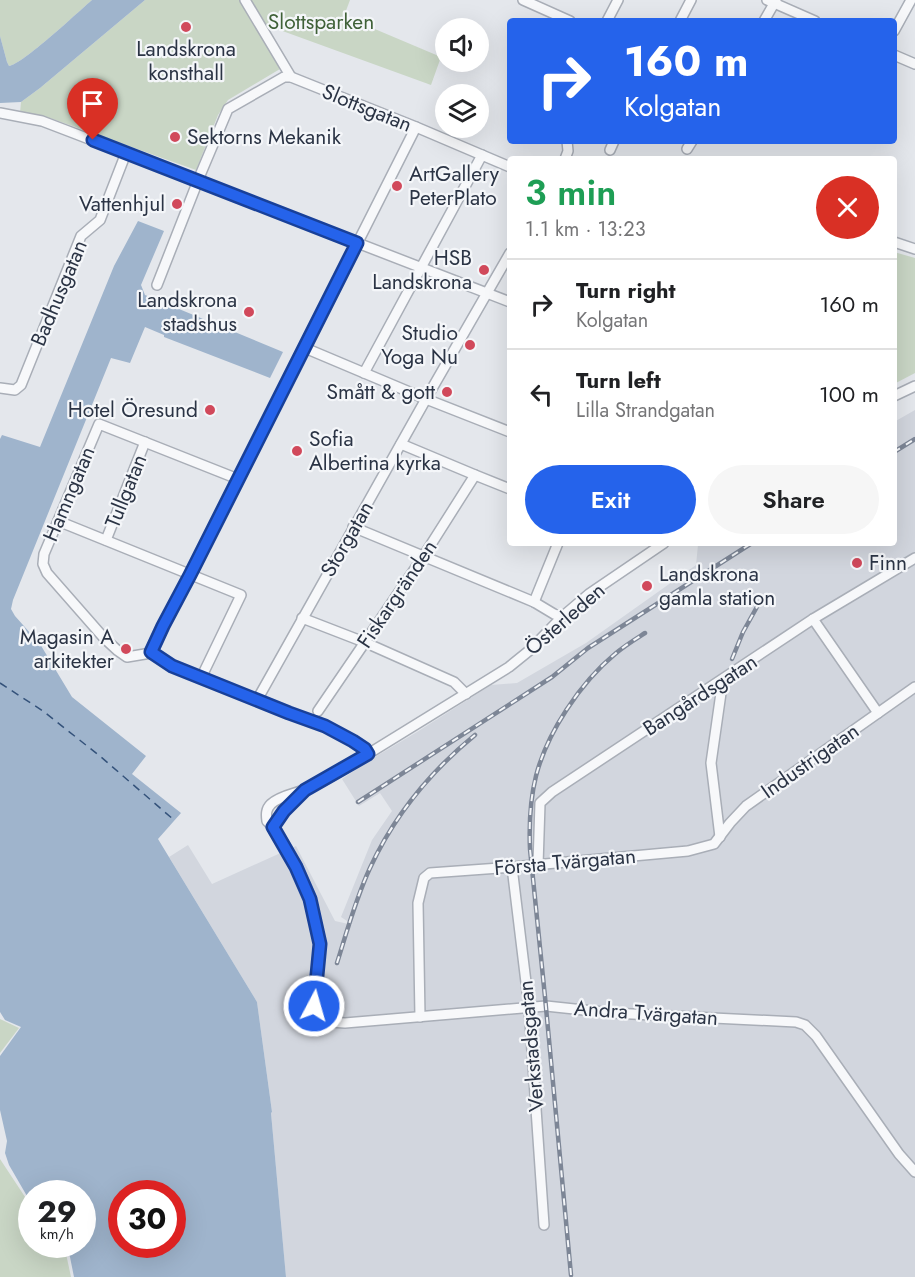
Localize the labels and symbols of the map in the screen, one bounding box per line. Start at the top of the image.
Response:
park label: Slottsparken [268,7,374,37]
marker: Landskrona konsthall [179,20,193,34]
place label: Landskrona konsthall [136,34,236,88]
street label: Slottsgatan [318,76,416,140]
pin [67,78,118,140]
place label: Sektorns Mekanik [187,122,342,152]
marker: Sektorns Mekanik [168,130,182,144]
place label: ArtGallery PeterPlato [409,159,500,213]
marker: ArtGallery PeterPlato [390,179,404,193]
place label: Vattenhjul [79,189,165,219]
marker: Vattenhjul [170,197,184,211]
street label: Badhusgatan [23,235,95,351]
place label: HSB Landskrona [372,243,472,297]
marker: HSB Landskrona [477,263,491,277]
place label: Landskrona stadshus [137,285,237,339]
marker: Landskrona stadshus [242,305,256,319]
place label: Studio Yoga Nu [381,318,458,372]
marker: Studio Yoga Nu [463,338,477,352]
place label: Smått & gott [327,377,435,407]
marker: Smått & gott [440,385,454,399]
place label: Hotel Öresund [68,395,198,425]
marker: Hotel Öresund [203,403,217,417]
place label: Sofia Albertina kyrka [309,424,441,478]
street label: Hamngatan [36,442,102,546]
marker: Sofia Albertina kyrka [290,444,304,458]
street label: Tullgatan [98,450,154,532]
street label: Storgatan [313,495,381,583]
street label: Fiskargränden [350,534,444,654]
place label: Finn [869,548,907,578]
marker: Finn [850,556,864,570]
place label: Landskrona gamla station [659,559,775,613]
street label: Österleden [518,576,612,662]
marker: Landskrona gamla station [640,579,654,593]
place label: Magasin A arkitekter [20,622,115,676]
marker: Magasin A arkitekter [119,642,133,656]
street label: Bangårdsgatan [637,647,763,743]
street label: Industrigatan [755,716,865,806]
street label: Första Tvärgatan [493,841,637,883]
position arrow [282,974,346,1038]
street label: Verkstadsgatan [510,979,552,1113]
street label: Andra Tvärgatan [573,993,719,1033]
speed limit sign: 30 [108,1180,186,1258]

